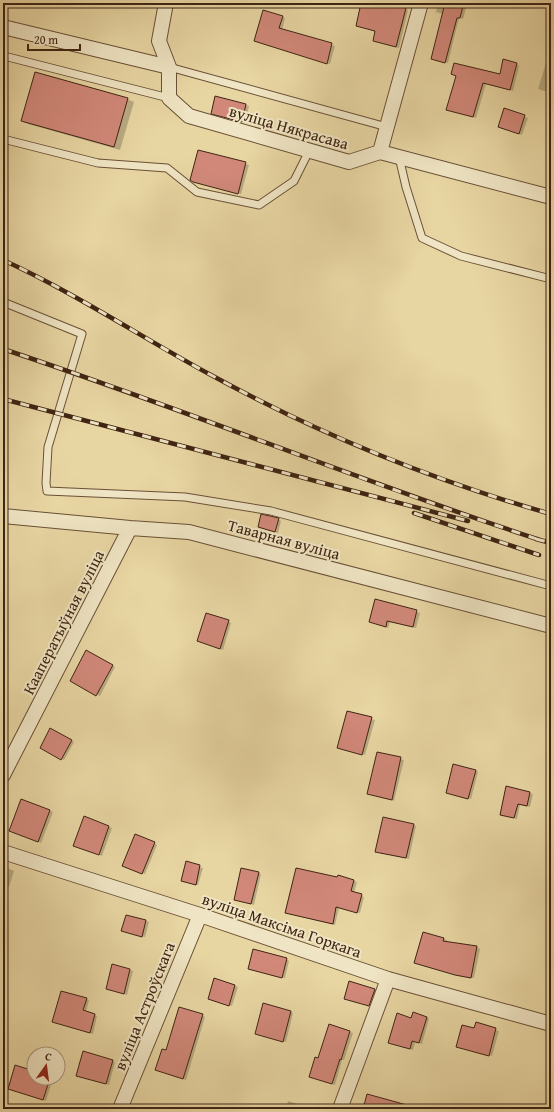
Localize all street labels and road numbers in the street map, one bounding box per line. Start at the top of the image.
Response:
street label: вуліца Някрасава [227,99,352,156]
street label: Таварная вуліца [225,513,343,566]
street label: Кааператыўная вуліца [16,545,110,698]
street label: вуліца Максіма Горкага [199,886,365,964]
street label: вуліца Астроўскага [107,938,181,1074]

